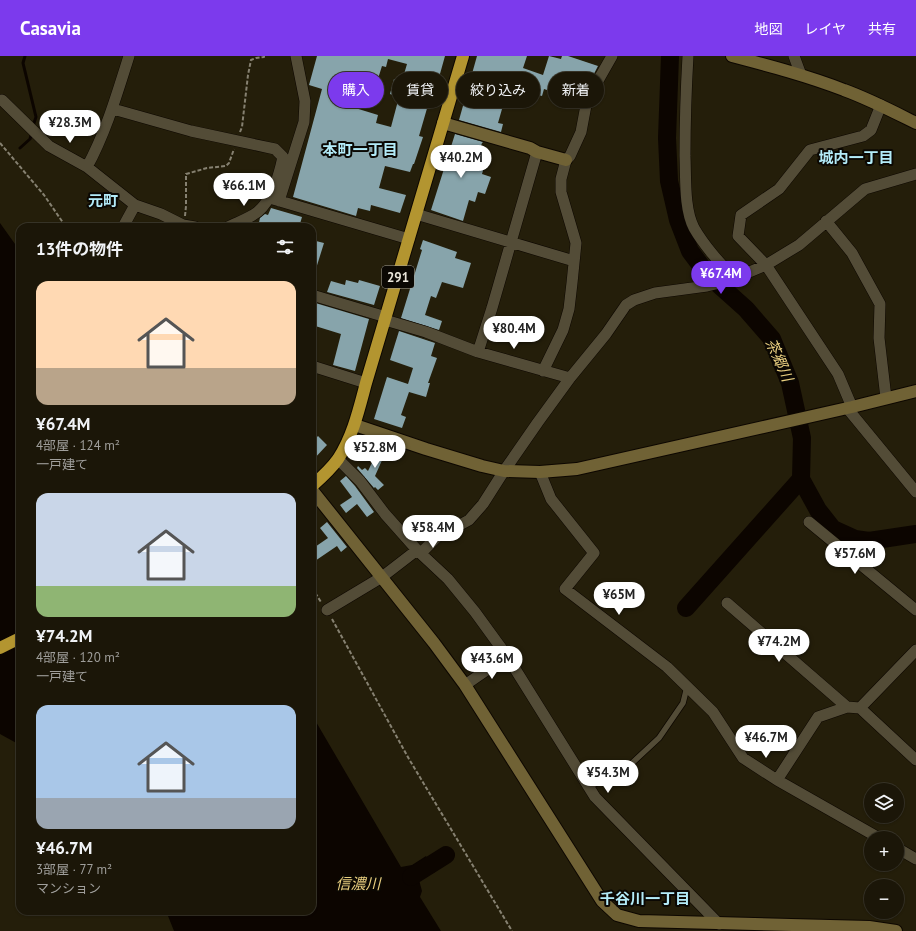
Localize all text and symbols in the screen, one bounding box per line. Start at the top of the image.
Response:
text: Casavia [20,16,81,40]
text: 地図 [754,20,782,38]
text: レイヤ [804,20,846,38]
text: 共有 [868,20,896,38]
chip: 購入 [328,72,384,108]
chip: 賃貸 [392,72,448,108]
chip: 絞り込み [456,72,540,108]
chip: 新着 [548,72,604,108]
pin: ¥28.3M [37,110,103,144]
text: ¥28.3M [48,114,92,131]
district label: 本町一丁目 [322,140,398,159]
pin: ¥40.2M [428,145,494,179]
district label: 城内一丁目 [818,148,894,167]
text: ¥40.2M [439,149,483,166]
pin: ¥66.1M [211,173,277,207]
text: ¥66.1M [222,177,266,194]
district label: 元町 [88,191,118,210]
icon: filters [274,236,296,258]
text: 13件の物件 [36,238,123,260]
pin: ¥67.4M [688,261,754,295]
text: ¥67.4M [700,265,742,282]
road number: 291 [382,266,414,288]
icon: home [130,307,202,379]
pin: ¥80.4M [481,316,547,350]
text: ¥80.4M [492,320,536,337]
water label: 茶郷川 [762,335,798,386]
text: ¥67.4M [36,413,90,435]
pin: ¥52.8M [342,435,408,469]
text: 4部屋 · 124 m² [36,437,120,454]
text: ¥52.8M [353,439,397,456]
text: 一戸建て [36,456,88,473]
pin: ¥58.4M [400,515,466,549]
icon: home [130,519,202,591]
text: ¥58.4M [411,519,455,536]
pin: ¥57.6M [822,541,888,575]
text: ¥57.6M [834,545,876,562]
pin: ¥65M [595,582,643,616]
text: ¥65M [603,586,635,603]
text: ¥74.2M [36,625,92,647]
pin: ¥74.2M [746,629,812,663]
text: ¥74.2M [757,633,801,650]
pin: ¥43.6M [459,646,525,680]
text: 4部屋 · 120 m² [36,649,120,666]
text: ¥43.6M [470,650,514,667]
text: 一戸建て [36,668,88,685]
pin: ¥46.7M [733,725,799,759]
text: ¥46.7M [744,729,788,746]
icon: home [130,731,202,803]
pin: ¥54.3M [575,760,641,794]
text: ¥54.3M [586,764,630,781]
map controls [864,783,904,919]
button: layers [864,783,904,823]
button: + [864,831,904,871]
text: ¥46.7M [36,837,92,859]
text: 3部屋 · 77 m² [36,861,112,878]
water label: 信濃川 [335,874,382,893]
button: − [864,879,904,919]
text: マンション [36,880,101,897]
district label: 千谷川一丁目 [600,889,690,908]

